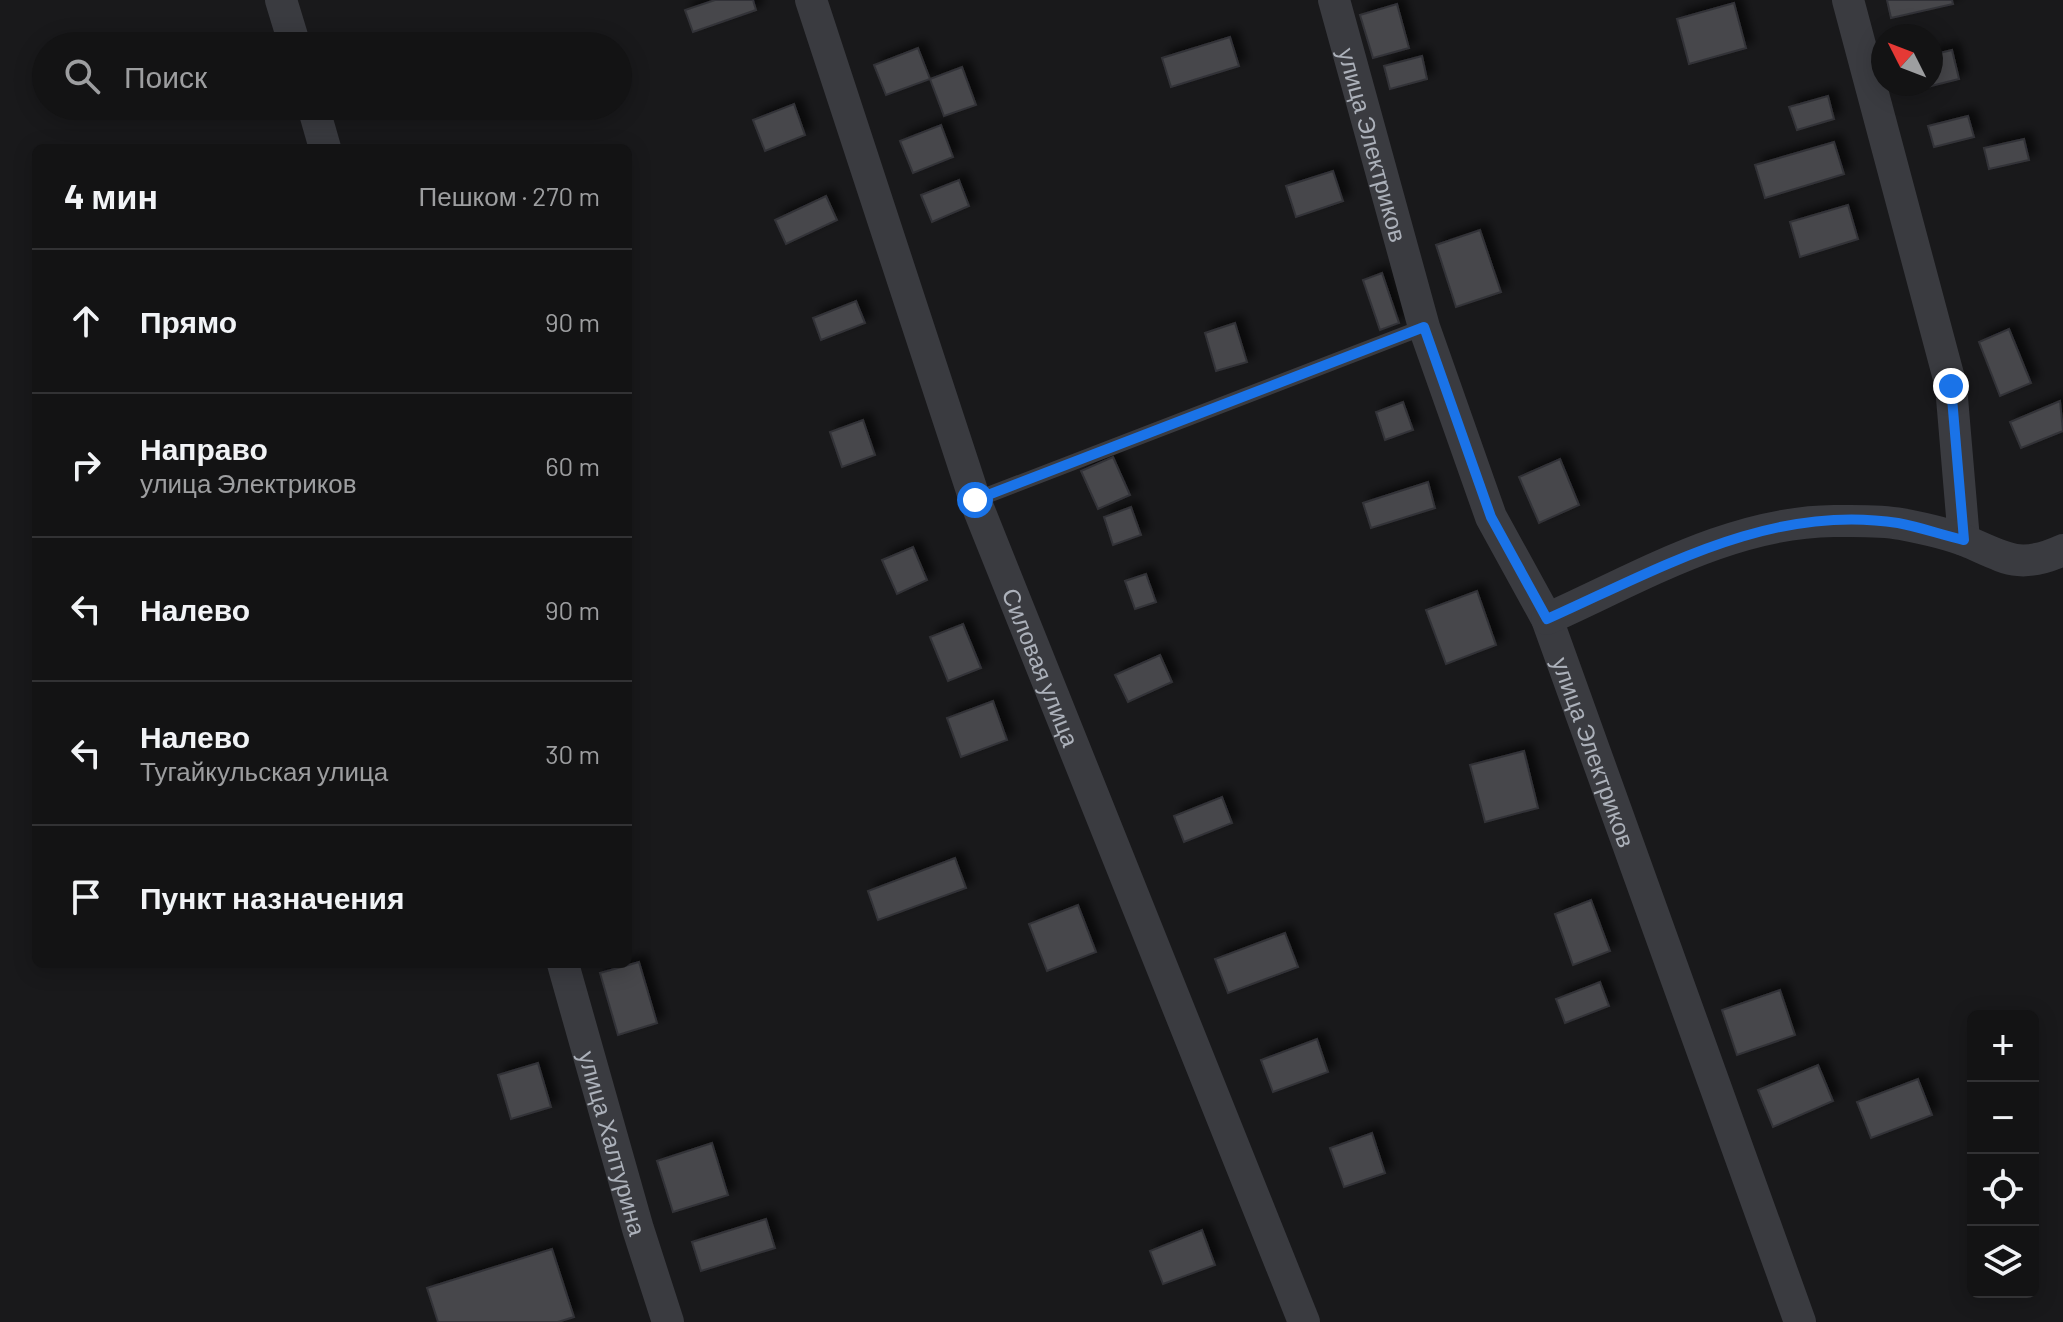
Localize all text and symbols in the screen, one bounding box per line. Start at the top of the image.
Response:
north arrow [1871,24,1943,96]
search box [32,32,632,120]
street label: улица Электриков [1333,44,1414,245]
icon: search [60,54,104,98]
text: Поиск [124,58,207,94]
text: 4 мин [64,175,158,216]
text: Пешком · 270 m [419,180,600,211]
icon: ahead [64,299,108,343]
text: Прямо [140,303,237,339]
text: 90 m [545,306,600,337]
route end [1933,368,1969,404]
text: Направо [140,430,268,466]
icon: right [64,443,108,487]
text: 60 m [545,450,600,481]
text: улица Электриков [140,467,357,498]
route start [957,482,993,518]
street label: Силовая улица [997,584,1087,751]
icon: left [64,587,108,631]
text: Налево [140,591,250,627]
text: 90 m [545,594,600,625]
street label: улица Электриков [1547,653,1642,851]
text: Налево [140,718,250,754]
icon: left [64,731,108,775]
text: 30 m [545,738,600,769]
text: Тугайкульская улица [140,755,388,786]
icon: arrive [64,875,108,919]
text: Пункт назначения [140,879,404,915]
map controls [1967,1010,2039,1298]
button: + [1967,1010,2039,1082]
street label: улица Халтурина [574,1047,654,1239]
button: − [1967,1082,2039,1154]
button: locate [1967,1154,2039,1226]
button: layers [1967,1226,2039,1298]

